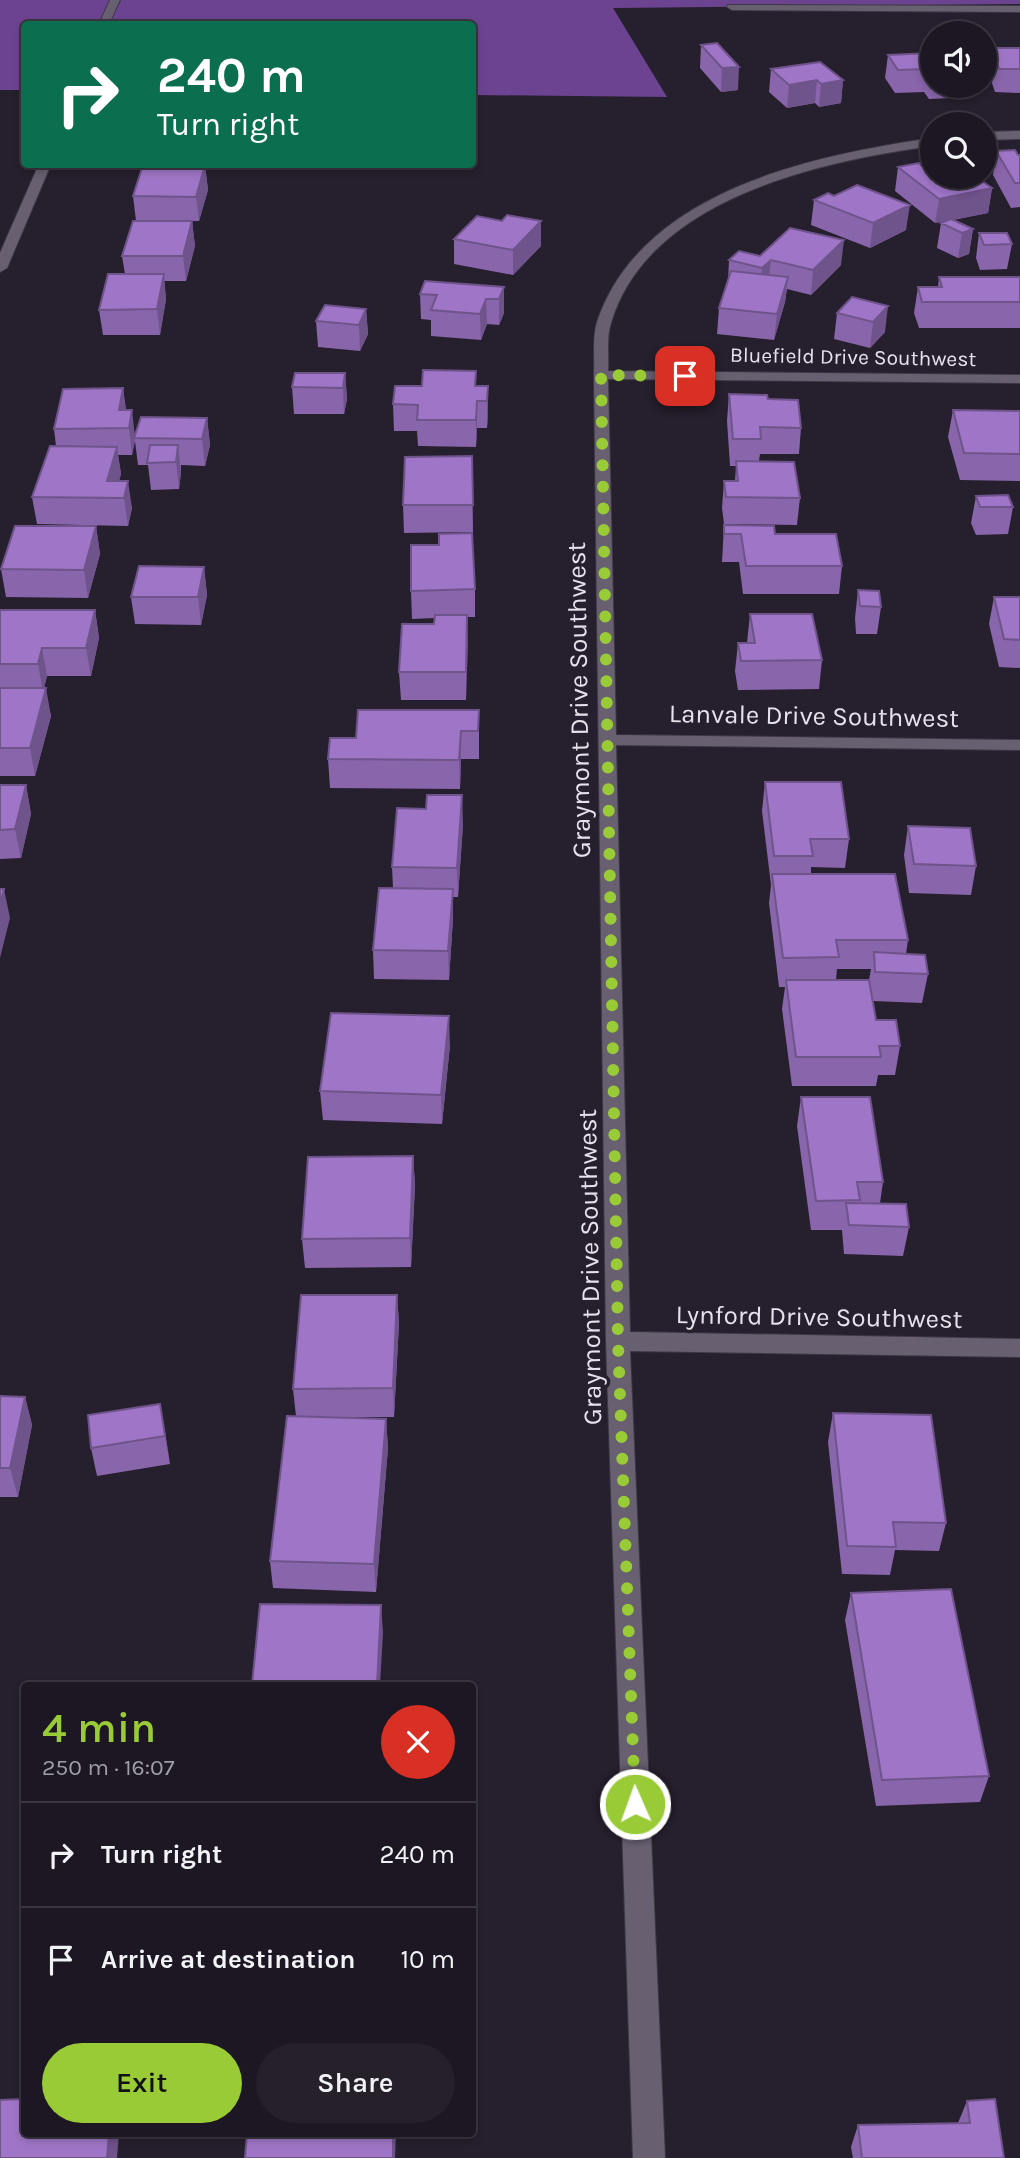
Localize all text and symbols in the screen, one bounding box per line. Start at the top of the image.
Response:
map controls [920,21,997,189]
button: sound [920,21,997,98]
text: 240 m [157,47,306,104]
icon: right [42,49,133,140]
text: Turn right [157,106,299,143]
button: search [920,112,997,189]
street label: Bluefield Drive Southwest [730,343,976,371]
pin [655,346,715,406]
icon: arrive [666,357,704,395]
street label: Graymont Drive Southwest [561,541,597,858]
street label: Lanvale Drive Southwest [669,698,959,734]
street label: Graymont Drive Southwest [572,1108,608,1425]
street label: Lynford Drive Southwest [675,1299,963,1335]
text: 4 min [42,1703,156,1753]
button: close [381,1705,455,1779]
text: 250 m · 16:07 [42,1754,175,1781]
position arrow [598,1767,672,1841]
icon: right [42,1836,80,1874]
text: Turn right [101,1839,222,1870]
text: 240 m [379,1839,455,1870]
icon: arrive [42,1941,80,1979]
text: Arrive at destination [101,1944,355,1975]
text: 10 m [400,1944,455,1975]
button: Exit [42,2043,242,2123]
button: Share [256,2043,455,2123]

